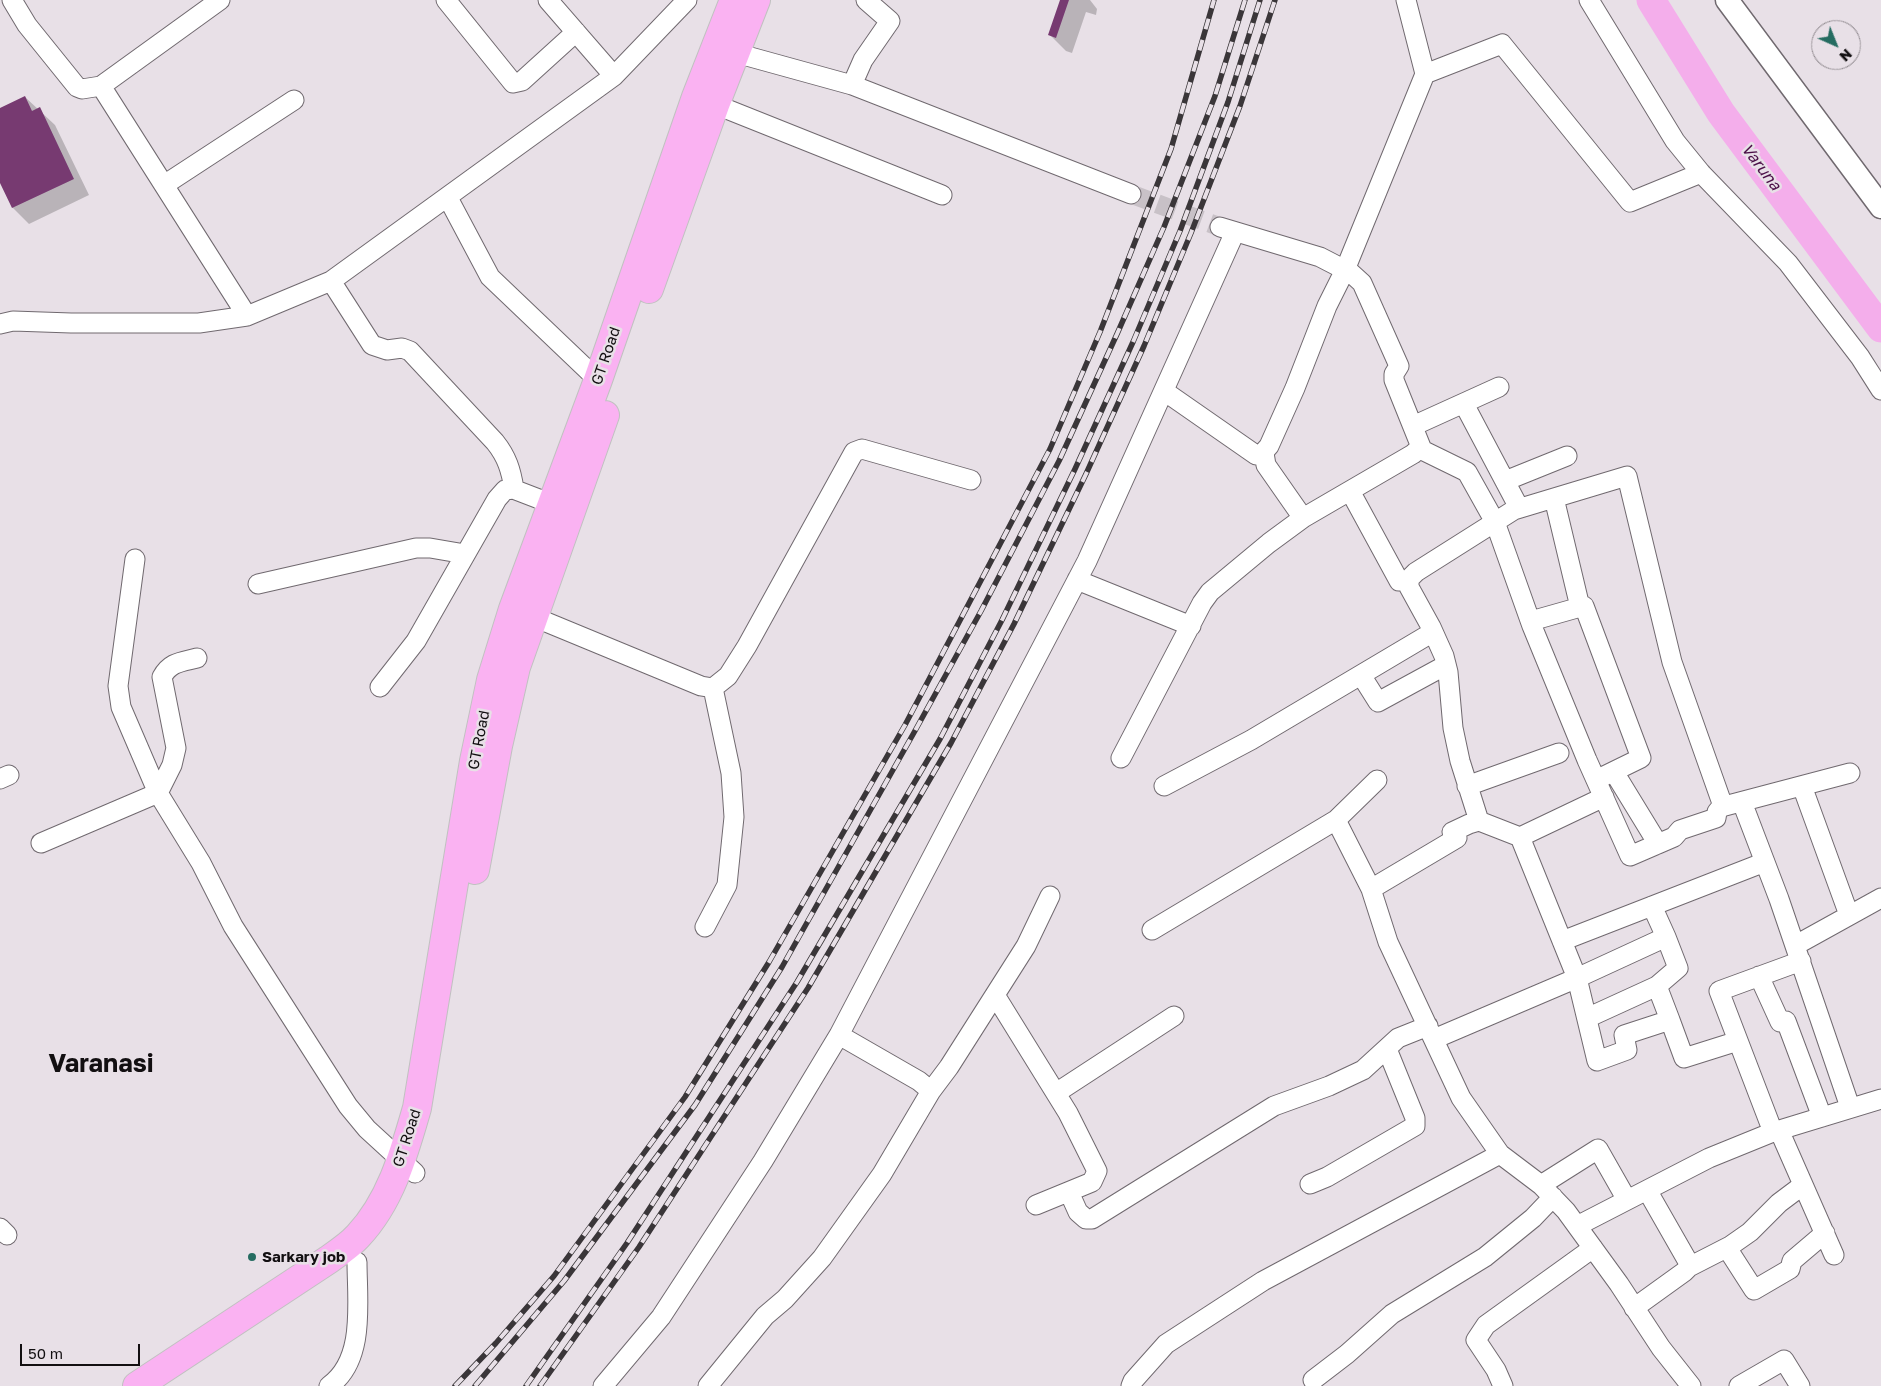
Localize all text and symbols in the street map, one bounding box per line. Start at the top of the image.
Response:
north arrow [1811,20,1861,70]
text: N [1836,46,1856,65]
water label: Varuna [1737,140,1785,194]
street label: GT Road [588,325,624,387]
street label: GT Road [464,709,494,771]
district label: Varanasi [49,1049,153,1079]
street label: GT Road [389,1107,425,1169]
place label: Sarkary job [262,1248,345,1266]
marker: Sarkary job [246,1251,258,1263]
scale bar [22,1334,142,1366]
text: 50 m [28,1344,63,1362]

